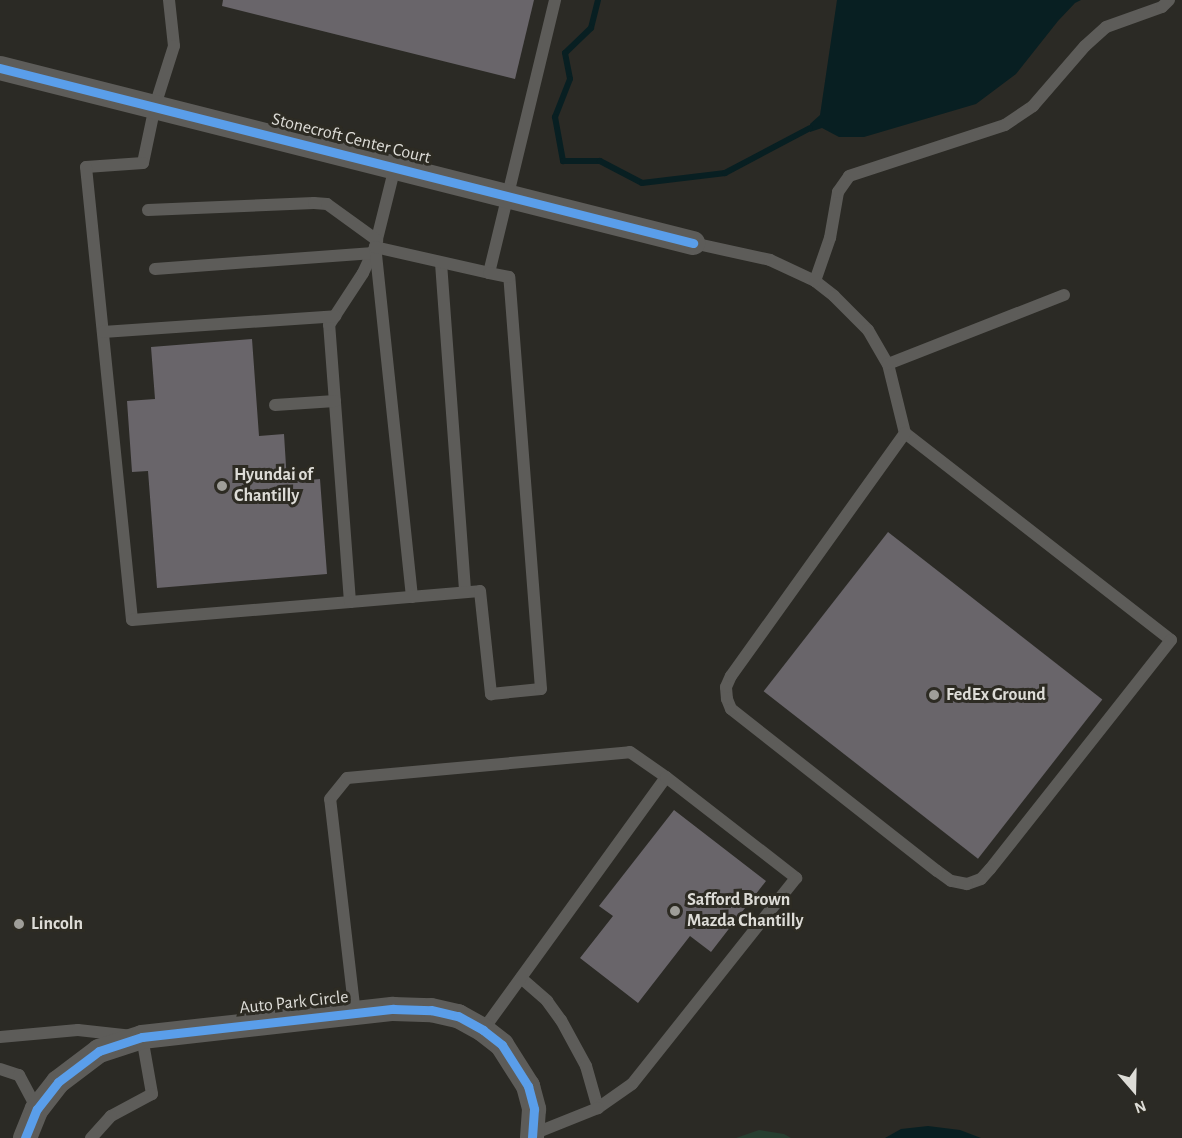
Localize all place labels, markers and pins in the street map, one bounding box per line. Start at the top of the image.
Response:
place label: Hyundai of Chantilly [234,465,313,508]
marker: Hyundai of Chantilly [215,479,229,493]
place label: FedEx Ground [946,684,1046,706]
marker: FedEx Ground [927,688,941,702]
place label: Safford Brown Mazda Chantilly [687,890,804,932]
marker: Safford Brown Mazda Chantilly [668,904,682,918]
place label: Lincoln [31,913,83,935]
marker: Lincoln [12,917,26,931]

